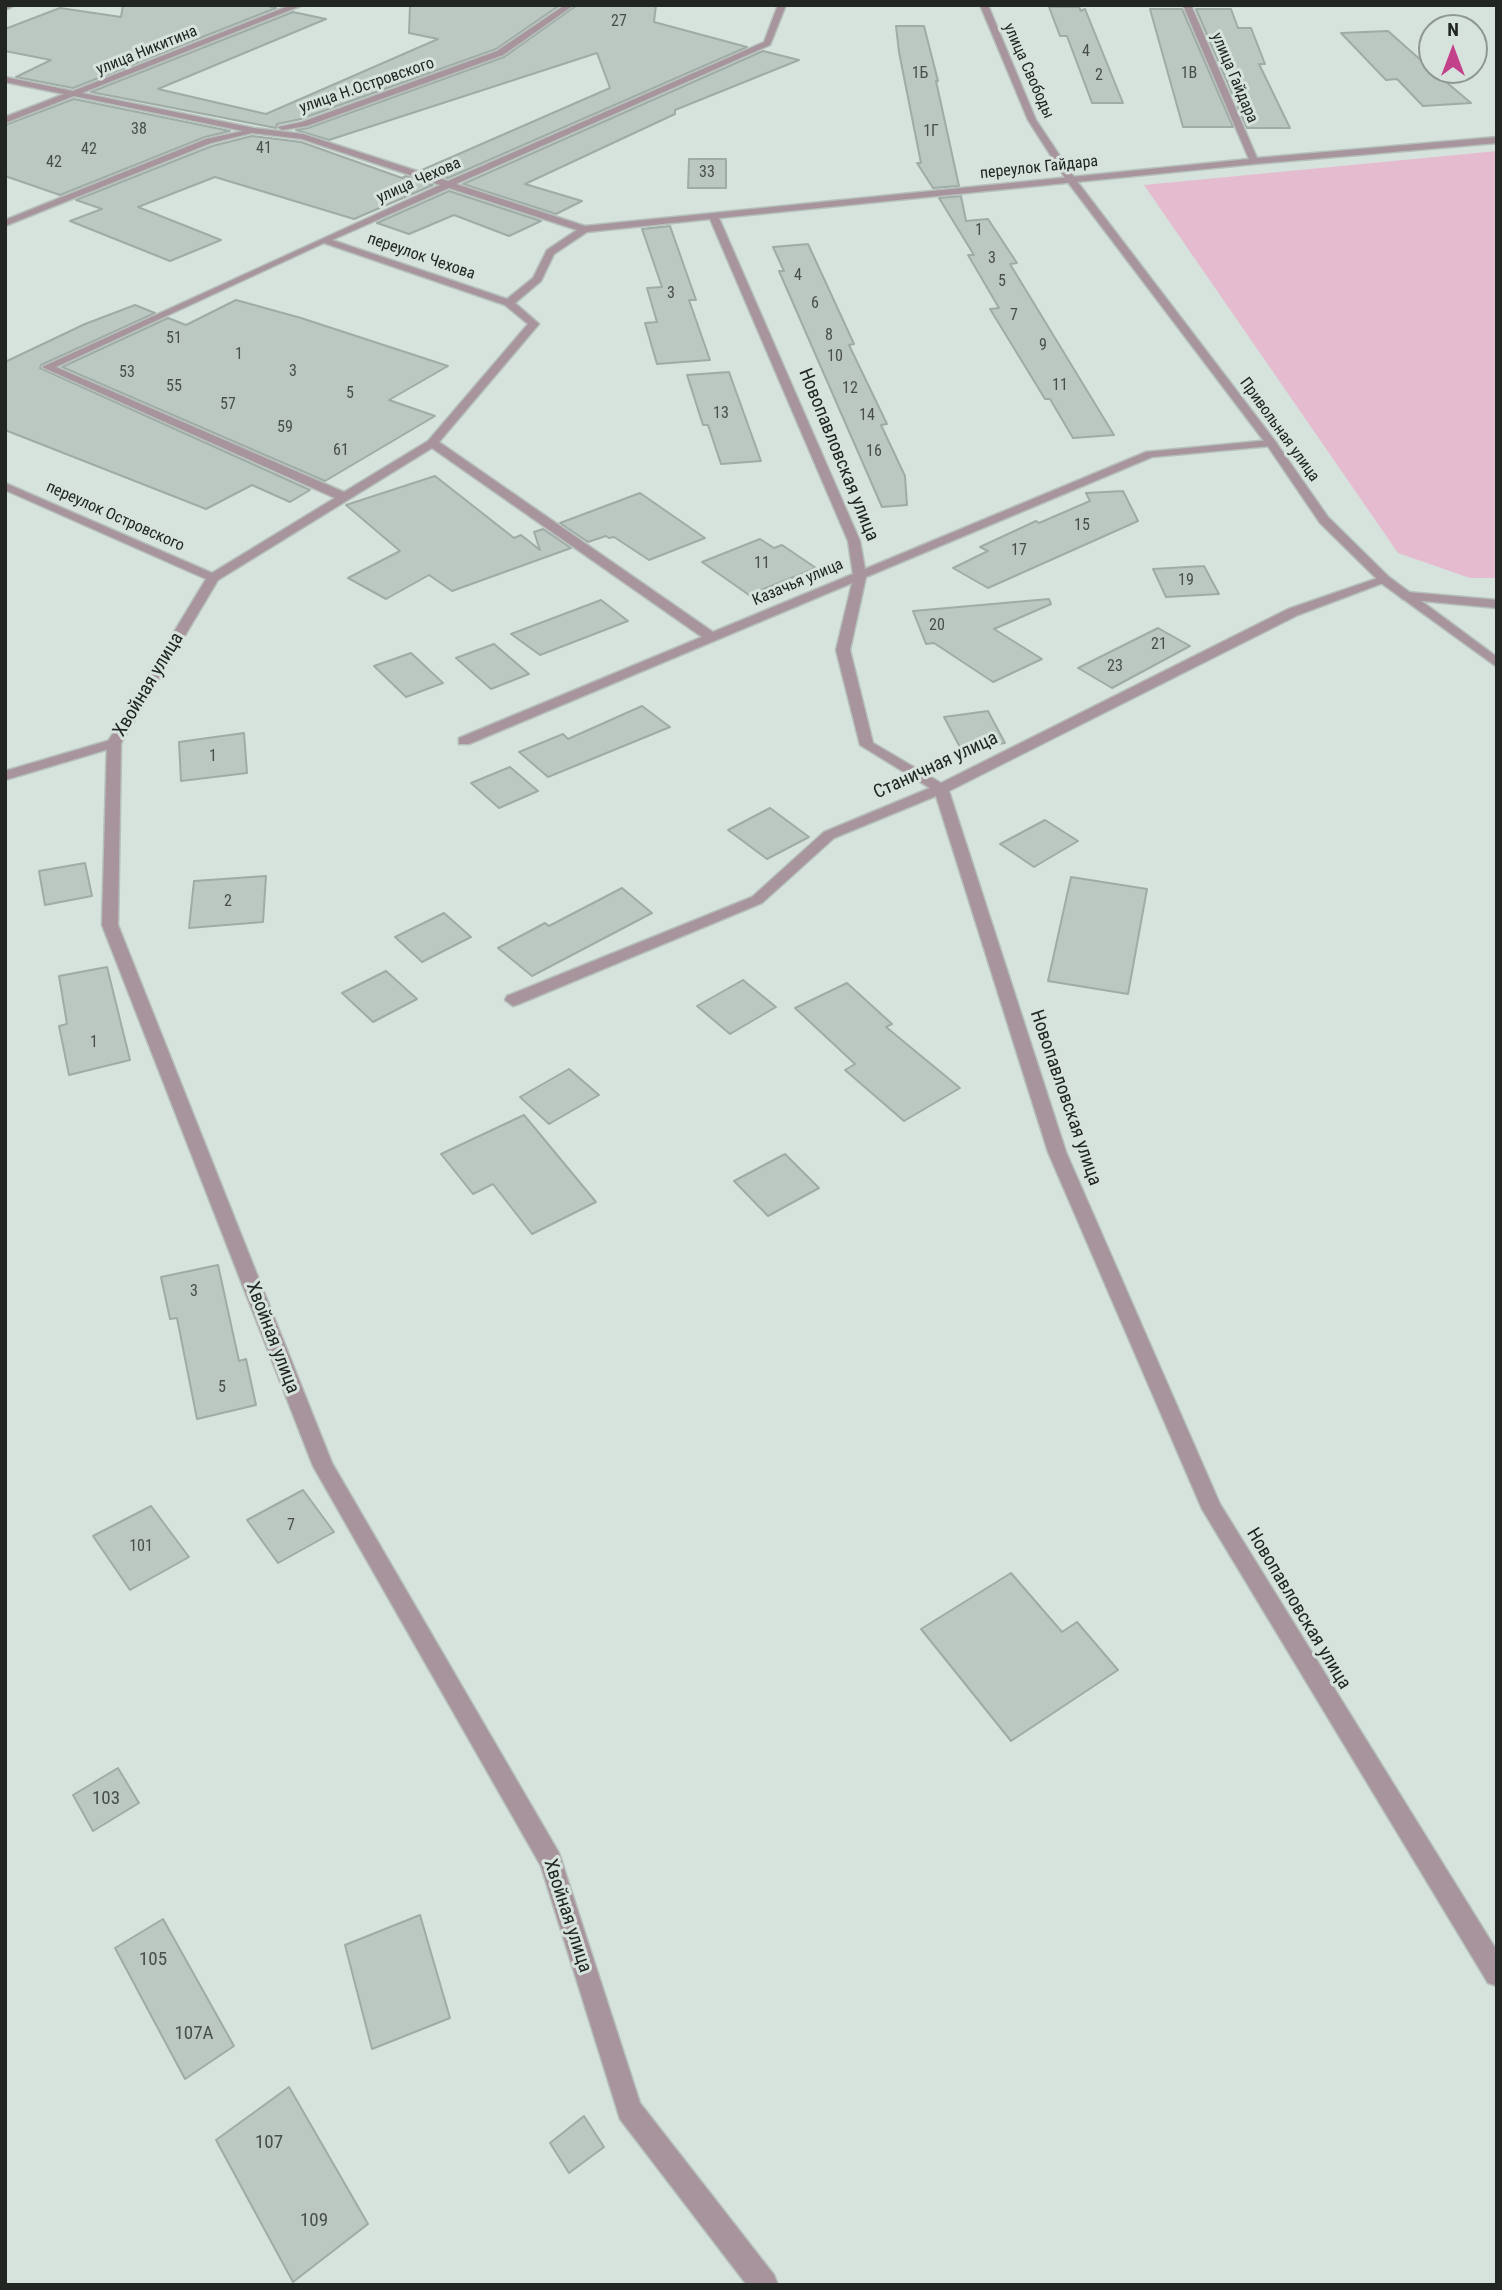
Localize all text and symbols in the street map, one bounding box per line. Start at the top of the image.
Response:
house number: 27 [611,12,627,32]
north arrow [1418,14,1488,84]
text: N [1447,18,1459,41]
street label: улица Свободы [998,20,1058,122]
street label: улица Никитина [94,22,200,80]
street label: улица Гайдара [1206,30,1262,126]
house number: 4 [1082,42,1090,62]
street label: улица Н.Островского [297,54,437,118]
house number: 1Б [912,64,928,84]
house number: 1В [1181,64,1197,84]
house number: 2 [1095,66,1103,86]
house number: 38 [131,120,147,140]
house number: 1Г [923,122,939,142]
house number: 41 [256,139,272,159]
house number: 42 [81,140,97,160]
street label: переулок Гайдара [979,152,1099,184]
house number: 42 [46,153,62,173]
street label: улица Чехова [374,154,464,208]
house number: 33 [699,163,715,183]
house number: 1 [975,221,983,241]
street label: переулок Чехова [365,230,477,284]
house number: 3 [988,249,996,269]
house number: 4 [794,266,802,286]
house number: 5 [998,272,1006,292]
house number: 3 [667,284,675,304]
house number: 6 [811,294,819,314]
house number: 7 [1010,306,1018,326]
house number: 8 [825,326,833,346]
house number: 51 [166,329,182,349]
house number: 9 [1039,336,1047,356]
house number: 1 [235,345,243,365]
house number: 10 [827,347,843,367]
house number: 3 [289,362,297,382]
house number: 53 [119,363,135,383]
street label: Новопавловская улица [793,365,883,545]
street label: Привольная улица [1235,374,1323,486]
house number: 11 [1052,376,1068,396]
house number: 55 [166,377,182,397]
house number: 12 [842,379,858,399]
house number: 5 [346,384,354,404]
house number: 57 [220,395,236,415]
house number: 13 [713,404,729,424]
house number: 14 [859,406,875,426]
house number: 59 [277,418,293,438]
house number: 61 [333,441,349,461]
house number: 16 [866,442,882,462]
street label: переулок Островского [43,478,187,556]
house number: 15 [1074,516,1090,536]
house number: 17 [1011,541,1027,561]
house number: 11 [754,554,770,574]
street label: Казачья улица [750,555,846,611]
house number: 19 [1178,571,1194,591]
house number: 20 [929,616,945,636]
street label: Хвойная улица [109,629,189,741]
house number: 21 [1151,635,1167,655]
house number: 23 [1107,657,1123,677]
street label: Станичная улица [870,727,1002,805]
house number: 1 [209,747,217,767]
house number: 2 [224,892,232,912]
street label: Новопавловская улица [1024,1007,1106,1189]
house number: 1 [90,1033,98,1053]
street label: Хвойная улица [240,1279,304,1397]
house number: 3 [190,1282,198,1302]
house number: 5 [218,1378,226,1398]
house number: 7 [287,1516,295,1536]
street label: Новопавловская улица [1241,1524,1355,1694]
house number: 101 [129,1537,153,1557]
house number: 103 [92,1788,120,1810]
street label: Хвойная улица [538,1857,596,1975]
house number: 105 [139,1949,167,1971]
house number: 107А [174,2023,214,2045]
house number: 107 [255,2132,283,2154]
house number: 109 [300,2210,328,2232]

